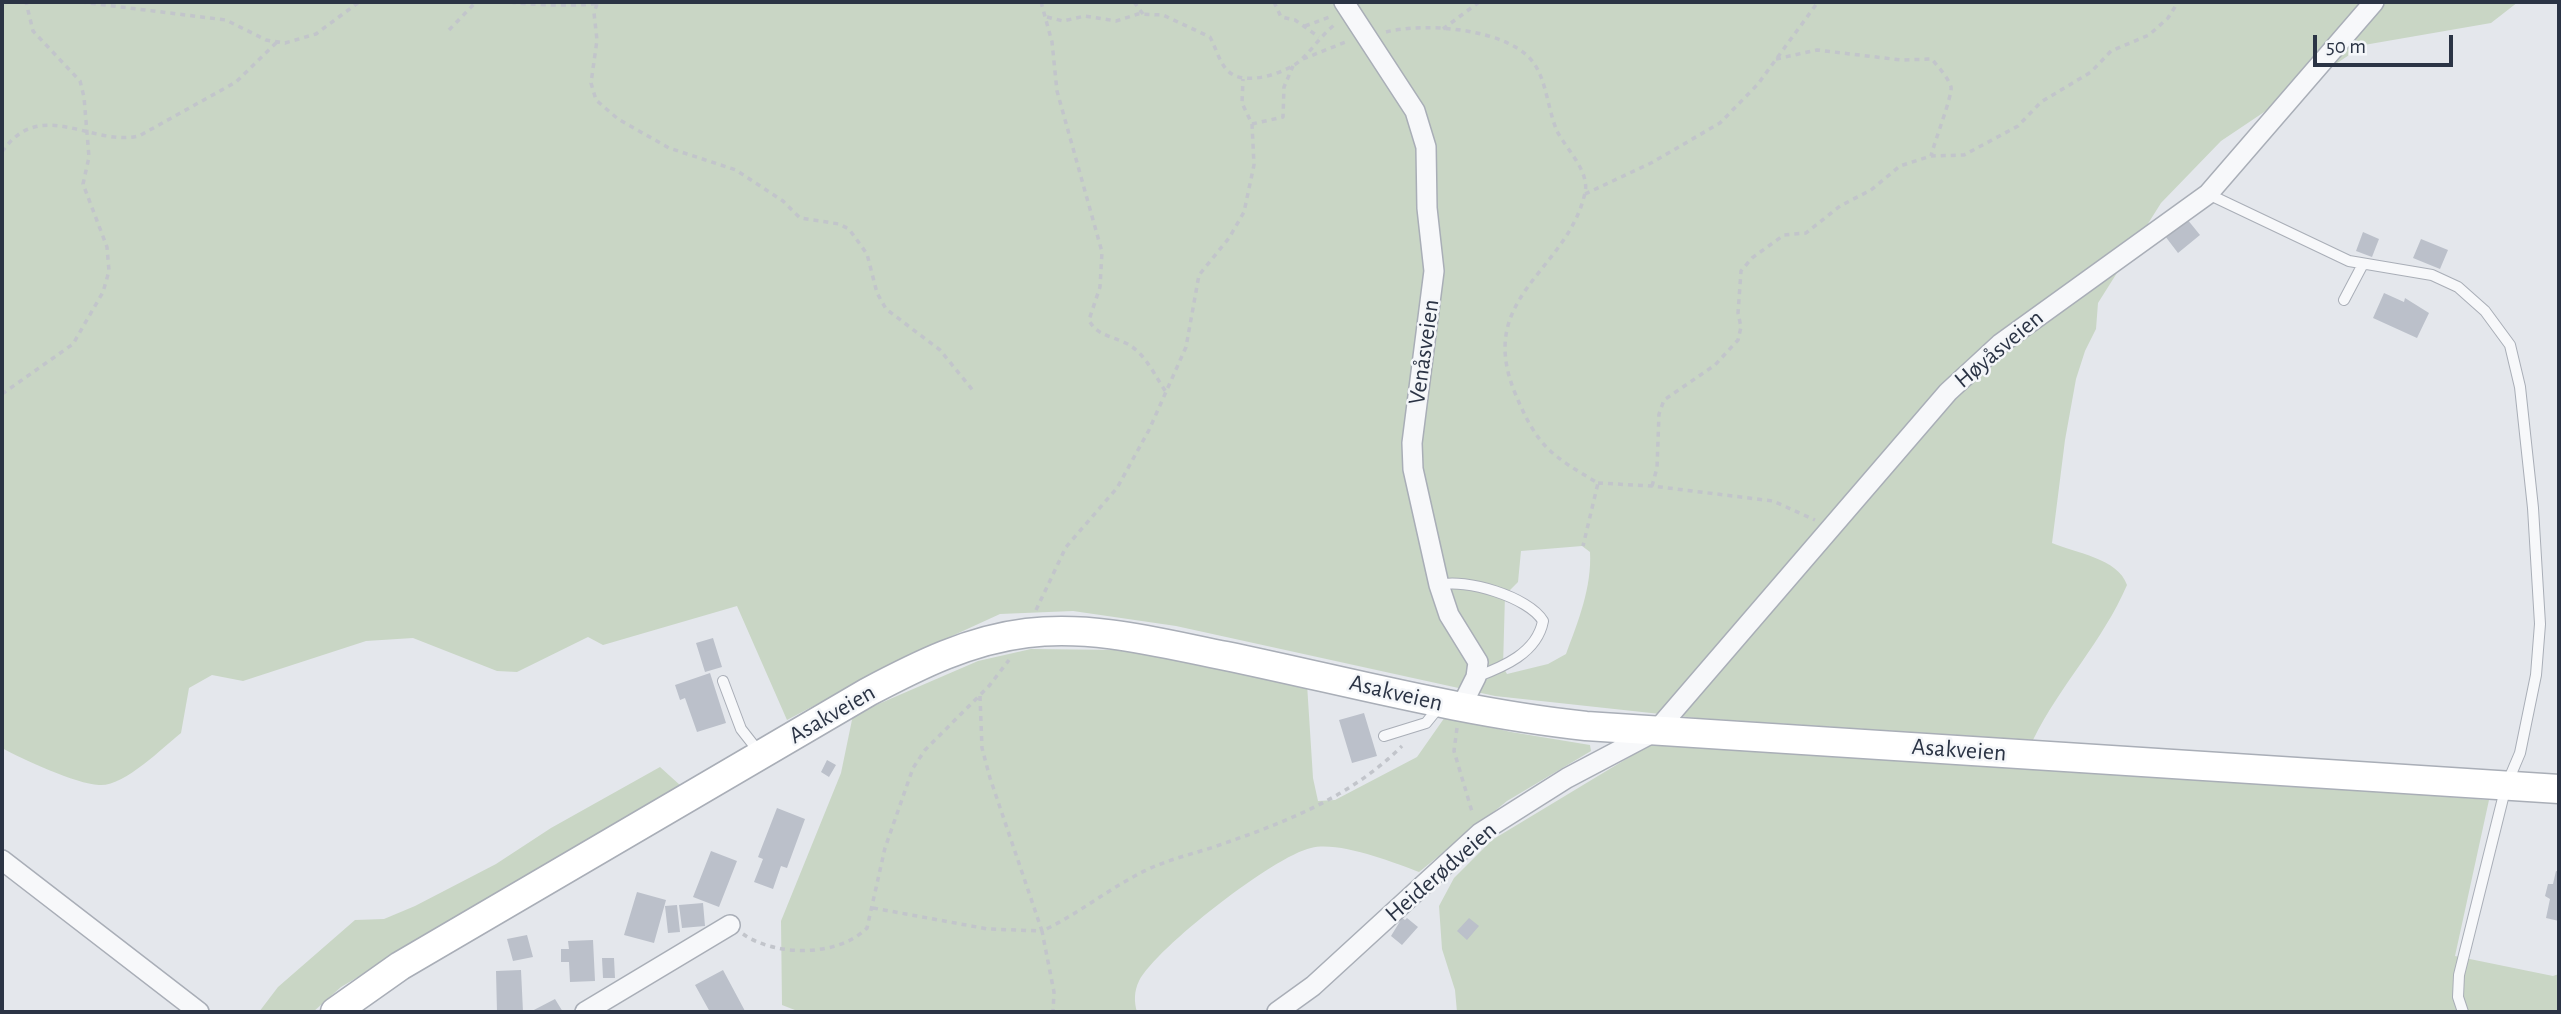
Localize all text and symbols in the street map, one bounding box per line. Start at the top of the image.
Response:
scale bar [2316,21,2456,65]
text: 50 m [2326,36,2366,57]
street label: Venåsveien [1402,297,1446,407]
street label: Høyåsveien [1949,303,2049,395]
street label: Asakveien [1347,668,1445,718]
street label: Asakveien [784,678,880,750]
street label: Asakveien [1911,732,2007,768]
street label: Heiderødveien [1379,816,1503,928]

